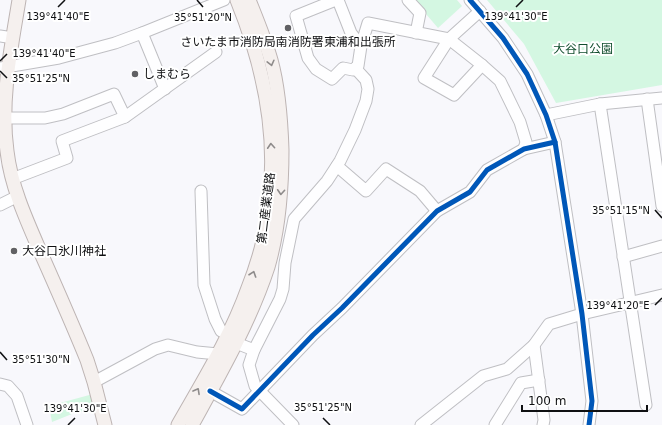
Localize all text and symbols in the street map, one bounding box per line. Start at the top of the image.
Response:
text: 139°41'40"E [26,11,90,22]
text: 139°41'30"E [484,11,548,22]
text: 35°51'20"N [174,12,232,23]
marker: さいたま市消防局南消防署東浦和出張所 [283,23,293,33]
place label: さいたま市消防局南消防署東浦和出張所 [180,35,396,49]
park label: 大谷口公園 [553,42,613,56]
text: 139°41'40"E [12,48,76,59]
one-way arrow [267,60,275,66]
place label: しまむら [143,67,191,81]
marker: しまむら [130,69,140,79]
text: 35°51'25"N [12,73,70,84]
one-way arrow [267,143,276,149]
street label: 第二産業道路 [255,171,277,245]
one-way arrow [277,189,286,195]
text: 35°51'15"N [592,205,650,216]
place label: 大谷口氷川神社 [22,244,106,258]
marker: 大谷口氷川神社 [9,246,19,256]
one-way arrow [249,271,257,278]
text: 139°41'20"E [586,300,650,311]
text: 35°51'30"N [12,354,70,365]
scale bar [522,387,647,413]
one-way arrow [192,388,199,395]
text: 100 m [528,394,566,408]
text: 35°51'25"N [294,402,352,413]
text: 139°41'30"E [43,403,107,414]

